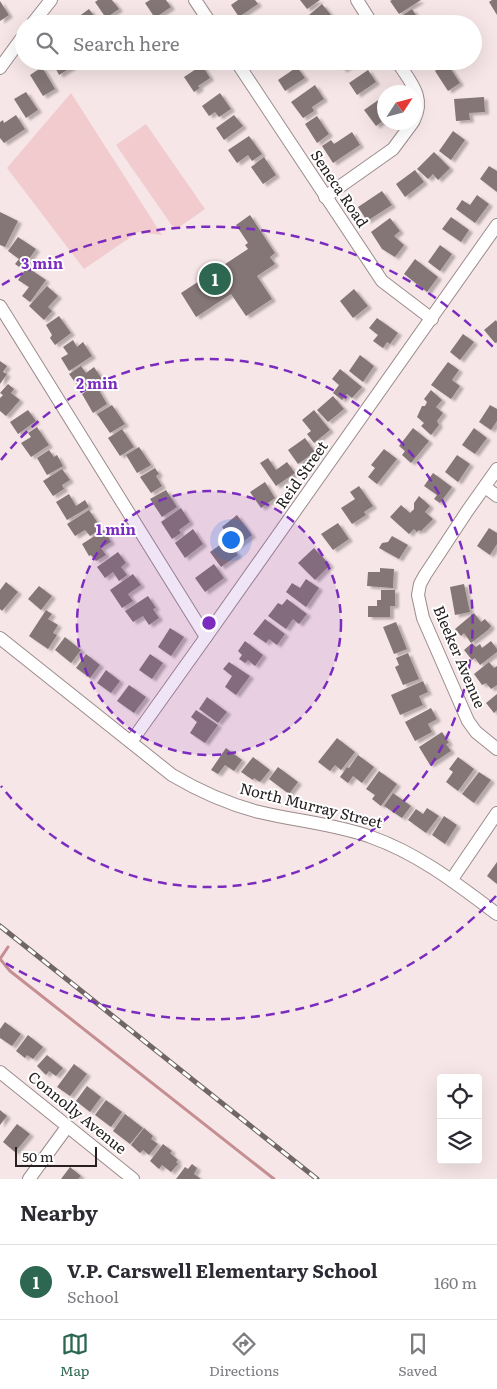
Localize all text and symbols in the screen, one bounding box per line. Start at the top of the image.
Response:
search box [15,15,482,70]
icon: search [33,29,61,57]
text: Search here [73,29,180,57]
north arrow [377,85,422,130]
street label: Seneca Road [306,145,375,232]
text: 3 min [21,251,64,274]
pin: 1 [199,260,231,298]
text: 2 min [76,371,119,394]
street label: Reid Street [269,435,333,513]
text: 1 min [96,517,137,540]
your location [218,527,244,553]
street label: Bleeker Avenue [428,602,492,711]
centre of rings [200,614,218,632]
street label: North Murray Street [238,776,385,833]
street label: Connolly Avenue [24,1065,132,1159]
map controls [437,1074,482,1164]
button: locate [437,1074,482,1119]
button: layers [437,1119,482,1164]
scale bar [15,1144,98,1167]
text: 50 m [22,1146,54,1166]
text: Nearby [20,1196,98,1227]
text: V.P. Carswell Elementary School [67,1256,378,1284]
text: 1 [33,1270,39,1294]
text: 160 m [434,1270,477,1294]
text: School [67,1284,119,1308]
tab: Map [60,1330,90,1380]
tab: Directions [209,1330,279,1380]
tab: Saved [398,1330,437,1380]

